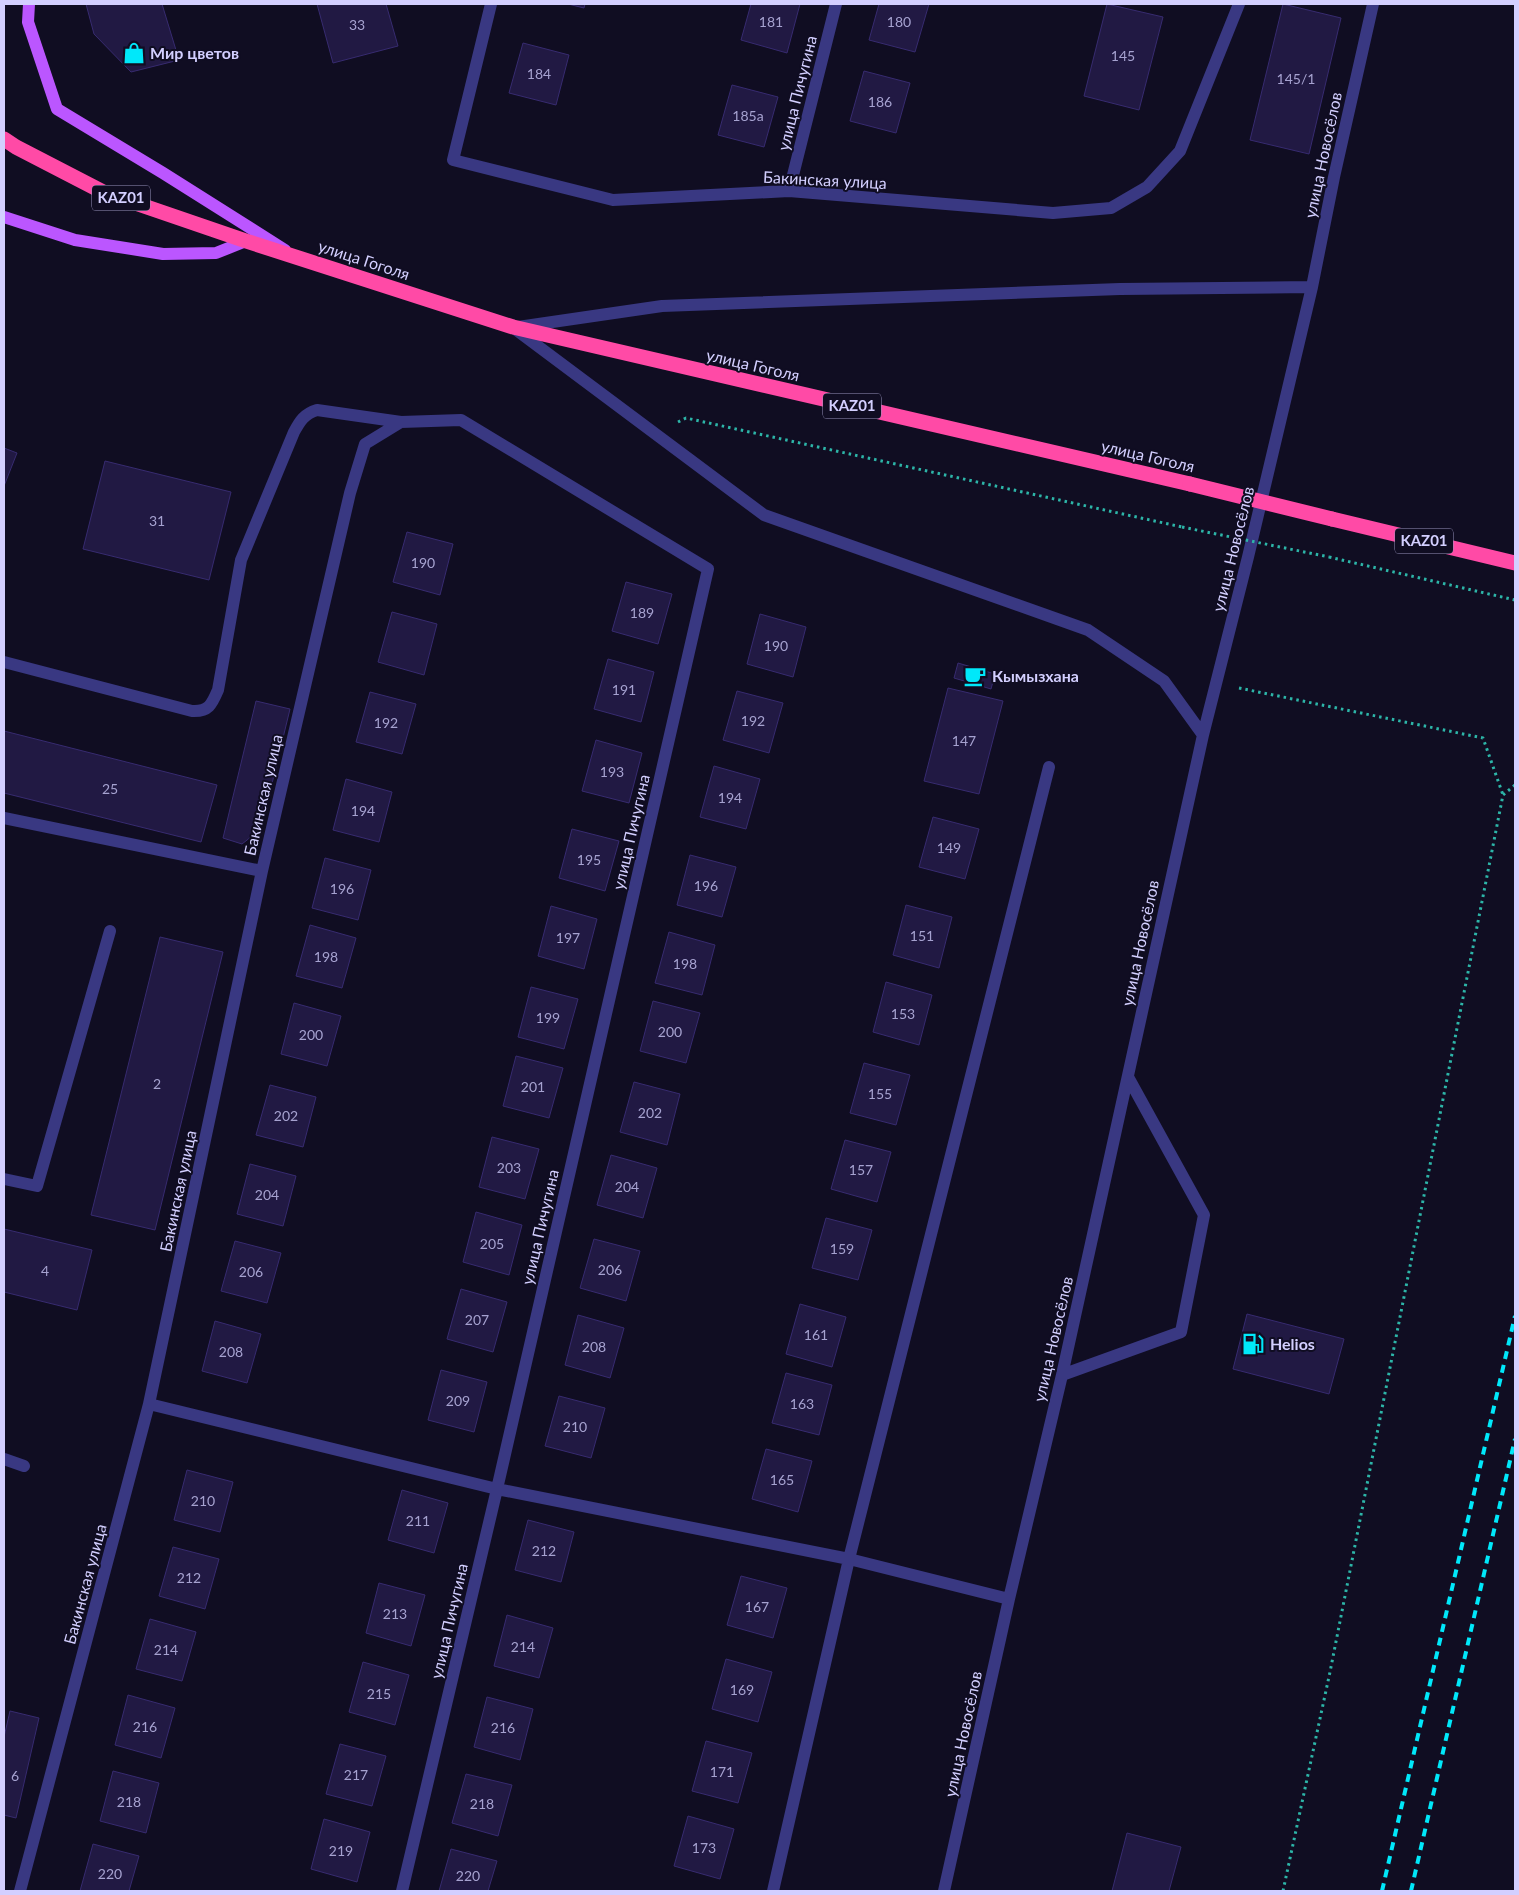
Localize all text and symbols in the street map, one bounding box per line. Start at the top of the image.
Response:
house number: 181 [759,13,783,30]
house number: 180 [887,13,911,30]
house number: 33 [349,16,365,33]
street label: улица Пичугина [773,33,820,152]
shop icon: Мир цветов [121,40,147,66]
place label: Мир цветов [150,43,239,62]
house number: 145 [1111,47,1135,64]
house number: 184 [527,65,551,82]
house number: 145/1 [1277,70,1315,87]
street label: улица Новосёлов [1300,90,1345,220]
house number: 186 [868,93,892,110]
house number: 185а [732,107,764,124]
street label: Бакинская улица [763,167,887,192]
road number: KАZ01 [92,186,150,210]
street label: улица Гоголя [316,236,412,283]
street label: улица Гоголя [705,345,802,384]
road number: KАZ01 [823,394,881,418]
street label: улица Гоголя [1100,436,1197,475]
street label: улица Новосёлов [1208,484,1257,613]
house number: 31 [149,512,165,529]
road number: KАZ01 [1395,528,1453,554]
house number: 190 [411,554,435,571]
house number: 189 [630,604,654,621]
house number: 190 [764,637,788,654]
cafe icon: Кымызхана [962,663,988,689]
place label: Кымызхана [992,666,1079,685]
house number: 191 [612,681,636,698]
house number: 192 [741,712,765,729]
house number: 192 [374,714,398,731]
street label: Бакинская улица [239,732,286,857]
house number: 147 [952,732,976,749]
house number: 193 [600,763,624,780]
street label: улица Пичугина [608,772,653,891]
house number: 25 [102,780,118,797]
house number: 194 [718,789,742,806]
house number: 194 [351,802,375,819]
house number: 149 [937,839,961,856]
house number: 195 [577,851,601,868]
house number: 196 [694,877,718,894]
street label: улица Новосёлов [1117,878,1162,1008]
house number: 196 [330,880,354,897]
house number: 151 [910,927,934,944]
house number: 197 [556,929,580,946]
house number: 198 [314,948,338,965]
house number: 198 [673,955,697,972]
house number: 153 [891,1005,915,1022]
house number: 199 [536,1009,560,1026]
house number: 200 [658,1023,682,1040]
house number: 200 [299,1026,323,1043]
house number: 2 [153,1075,161,1092]
house number: 201 [521,1078,545,1095]
house number: 155 [868,1085,892,1102]
house number: 202 [638,1104,662,1121]
house number: 202 [274,1107,298,1124]
street label: Бакинская улица [155,1128,200,1253]
house number: 203 [497,1159,521,1176]
house number: 157 [849,1161,873,1178]
street label: улица Пичугина [517,1167,562,1286]
house number: 204 [615,1178,639,1195]
house number: 204 [255,1186,279,1203]
house number: 205 [480,1235,504,1252]
house number: 159 [830,1240,854,1257]
house number: 206 [598,1261,622,1278]
house number: 4 [41,1262,49,1279]
house number: 206 [239,1263,263,1280]
street label: улица Новосёлов [1029,1274,1076,1403]
house number: 207 [465,1311,489,1328]
house number: 161 [804,1326,828,1343]
fuel station icon: Helios [1240,1331,1266,1357]
place label: Helios [1270,1334,1315,1353]
house number: 208 [582,1338,606,1355]
house number: 208 [219,1343,243,1360]
house number: 209 [446,1392,470,1409]
house number: 163 [790,1395,814,1412]
house number: 210 [563,1418,587,1435]
house number: 165 [770,1471,794,1488]
house number: 210 [191,1492,215,1509]
house number: 211 [406,1512,430,1529]
street label: Бакинская улица [59,1522,110,1646]
house number: 212 [532,1542,556,1559]
street label: улица Пичугина [426,1561,471,1680]
house number: 212 [177,1569,201,1586]
house number: 167 [745,1598,769,1615]
house number: 213 [383,1605,407,1622]
house number: 214 [511,1638,535,1655]
house number: 214 [154,1641,178,1658]
street label: улица Новосёлов [940,1669,985,1799]
house number: 169 [730,1681,754,1698]
house number: 215 [367,1685,391,1702]
house number: 216 [133,1718,157,1735]
house number: 216 [491,1719,515,1736]
house number: 171 [710,1763,734,1780]
house number: 217 [344,1766,368,1783]
house number: 6 [11,1767,19,1784]
house number: 218 [117,1793,141,1810]
house number: 218 [470,1795,494,1812]
house number: 173 [692,1839,716,1856]
house number: 219 [329,1842,353,1859]
house number: 220 [98,1865,122,1882]
house number: 220 [456,1867,480,1884]

